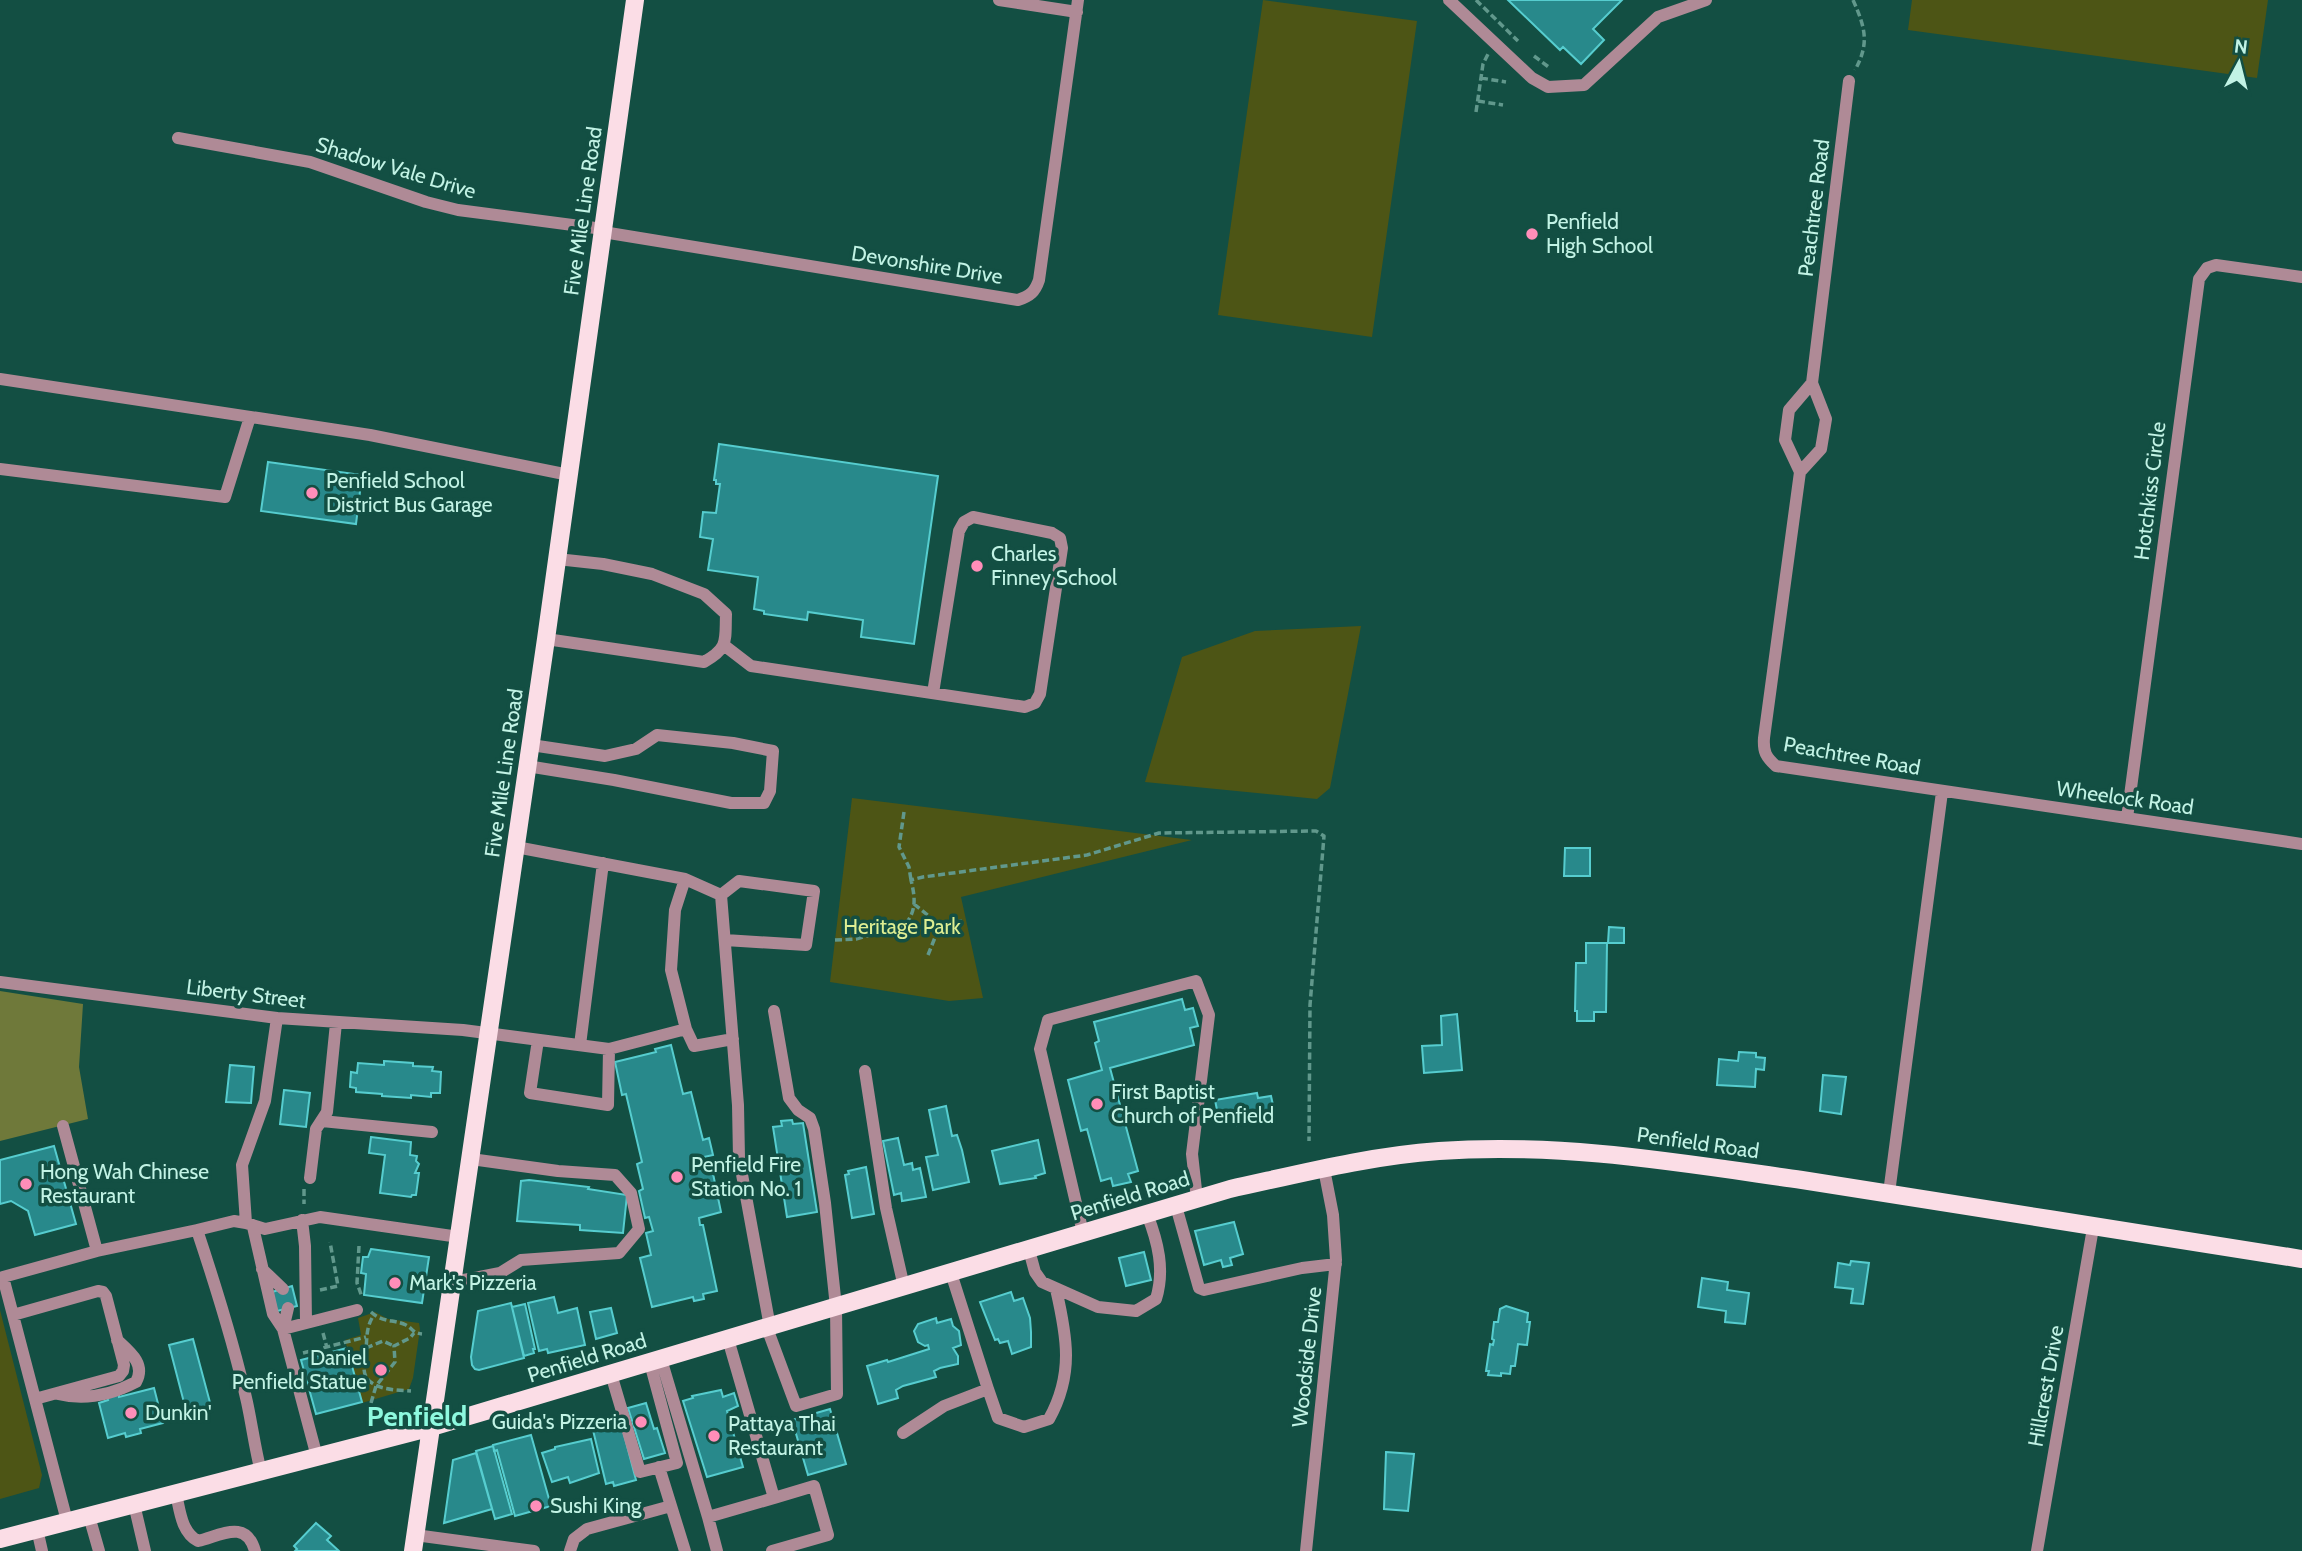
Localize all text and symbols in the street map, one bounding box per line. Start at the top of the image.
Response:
north arrow [2204,28,2274,98]
text: N [2233,34,2249,59]
street label: Five Mile Line Road [558,125,607,297]
street label: Shadow Vale Drive [313,131,479,204]
street label: Peachtree Road [1793,138,1834,278]
place label: Penfield High School [1546,209,1653,258]
marker: Penfield High School [1524,226,1540,242]
street label: Devonshire Drive [850,240,1005,289]
street label: Hotchkiss Circle [2129,420,2170,562]
place label: Penfield School District Bus Garage [326,468,493,517]
marker: Penfield School District Bus Garage [304,485,320,501]
place label: Charles Finney School [991,541,1117,590]
marker: Charles Finney School [969,558,985,574]
street label: Five Mile Line Road [479,687,528,859]
street label: Peachtree Road [1782,731,1922,780]
street label: Wheelock Road [2055,775,2195,820]
park label: Heritage Park [843,914,961,939]
street label: Liberty Street [185,974,307,1013]
place label: First Baptist Church of Penfield [1111,1079,1274,1128]
marker: First Baptist Church of Penfield [1089,1096,1105,1112]
street label: Penfield Road [1635,1122,1761,1163]
place label: Penfield Fire Station No. 1 [691,1152,801,1201]
place label: Hong Wah Chinese Restaurant [40,1159,209,1208]
street label: Penfield Road [1067,1166,1192,1225]
marker: Penfield Fire Station No. 1 [669,1169,685,1185]
marker: Hong Wah Chinese Restaurant [18,1176,34,1192]
place label: Mark's Pizzeria [409,1270,537,1295]
marker: Mark's Pizzeria [387,1275,403,1291]
street label: Woodside Drive [1287,1285,1326,1428]
street label: Hillcrest Drive [2023,1323,2069,1449]
street label: Penfield Road [524,1328,649,1387]
place label: Daniel Penfield Statue [232,1345,367,1394]
marker: Daniel Penfield Statue [373,1362,389,1378]
district label: Penfield [367,1399,467,1433]
place label: Dunkin' [145,1400,212,1425]
marker: Dunkin' [123,1405,139,1421]
place label: Guida's Pizzeria [492,1409,627,1434]
place label: Pattaya Thai Restaurant [728,1411,836,1460]
marker: Guida's Pizzeria [633,1414,649,1430]
marker: Pattaya Thai Restaurant [706,1428,722,1444]
place label: Sushi King [550,1493,642,1518]
marker: Sushi King [528,1498,544,1514]

